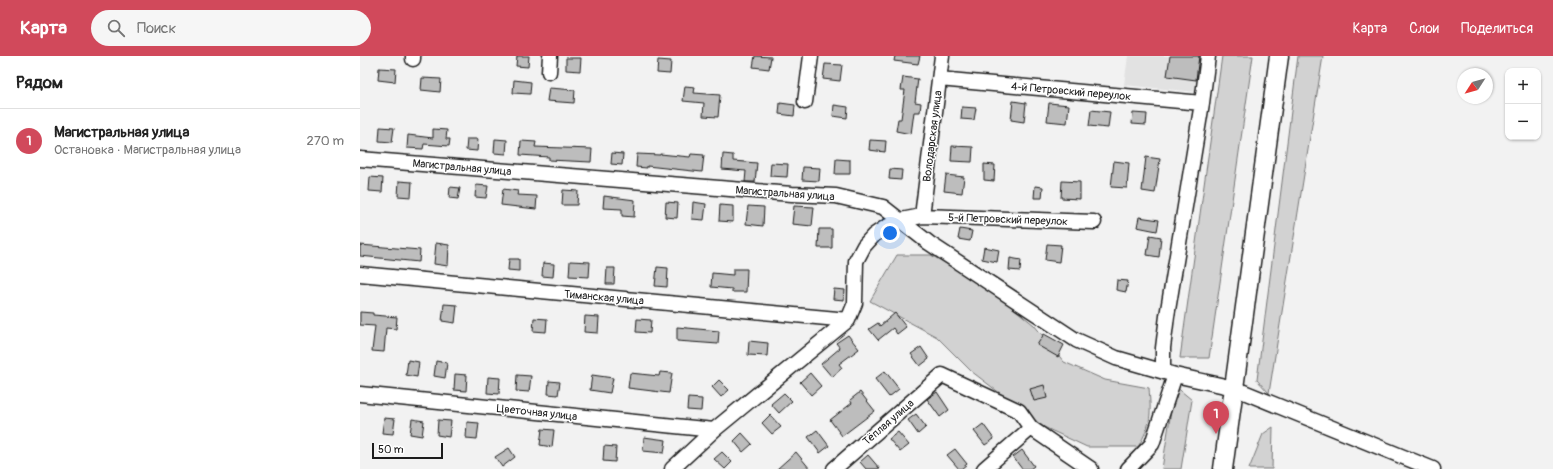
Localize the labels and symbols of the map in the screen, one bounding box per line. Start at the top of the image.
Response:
north arrow [1457,68,1493,104]
street label: 4-й Петровский переулок [1010,80,1132,103]
street label: Володарская улица [920,90,945,183]
street label: Магистральная улица [412,157,512,178]
street label: Магистральная улица [735,184,835,203]
street label: 5-й Петровский переулок [948,211,1068,228]
your location [880,223,900,243]
street label: Тиманская улица [563,288,644,307]
street label: Тёплая улица [860,397,917,448]
pin: 1 [1203,401,1229,434]
street label: Цветочная улица [496,402,578,423]
scale bar [372,441,443,460]

